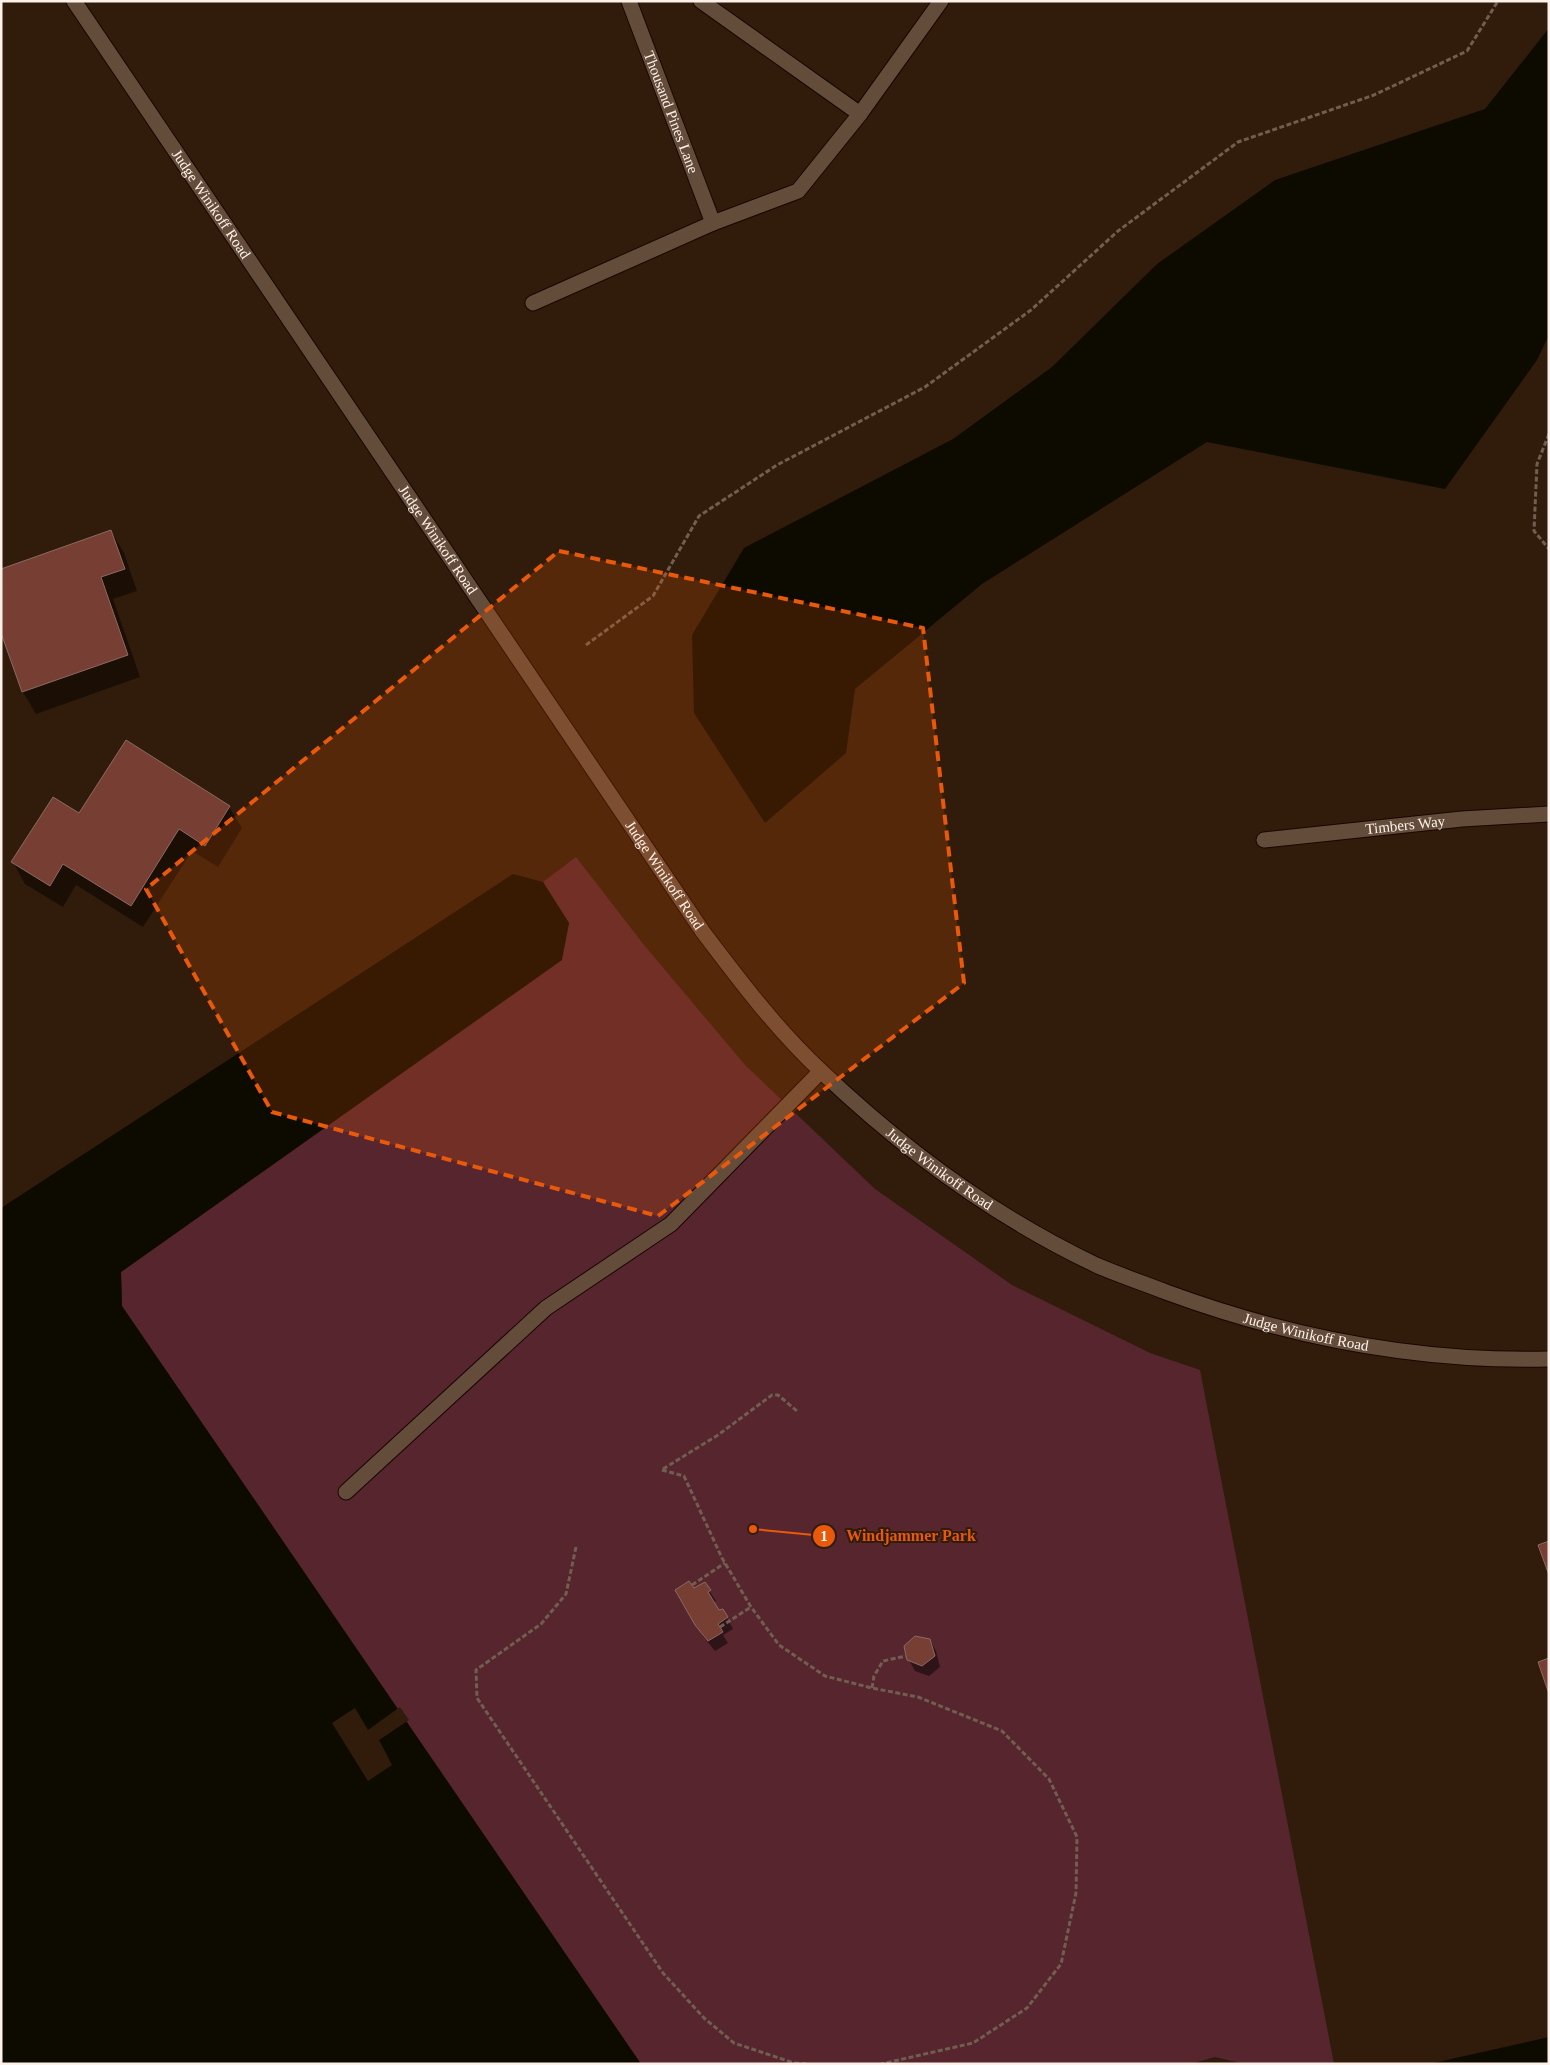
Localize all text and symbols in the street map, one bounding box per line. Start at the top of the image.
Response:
street label: Thousand Pines Lane [641,49,702,176]
street label: Judge Winikoff Road [169,146,254,262]
street label: Judge Winikoff Road [395,482,481,598]
street label: Timbers Way [1365,813,1446,837]
street label: Judge Winikoff Road [622,818,707,933]
street label: Judge Winikoff Road [883,1124,996,1213]
street label: Judge Winikoff Road [1242,1310,1370,1354]
callout: Windjammer Park [811,1520,986,1551]
text: Windjammer Park [846,1527,976,1545]
text: 1 [820,1528,828,1544]

